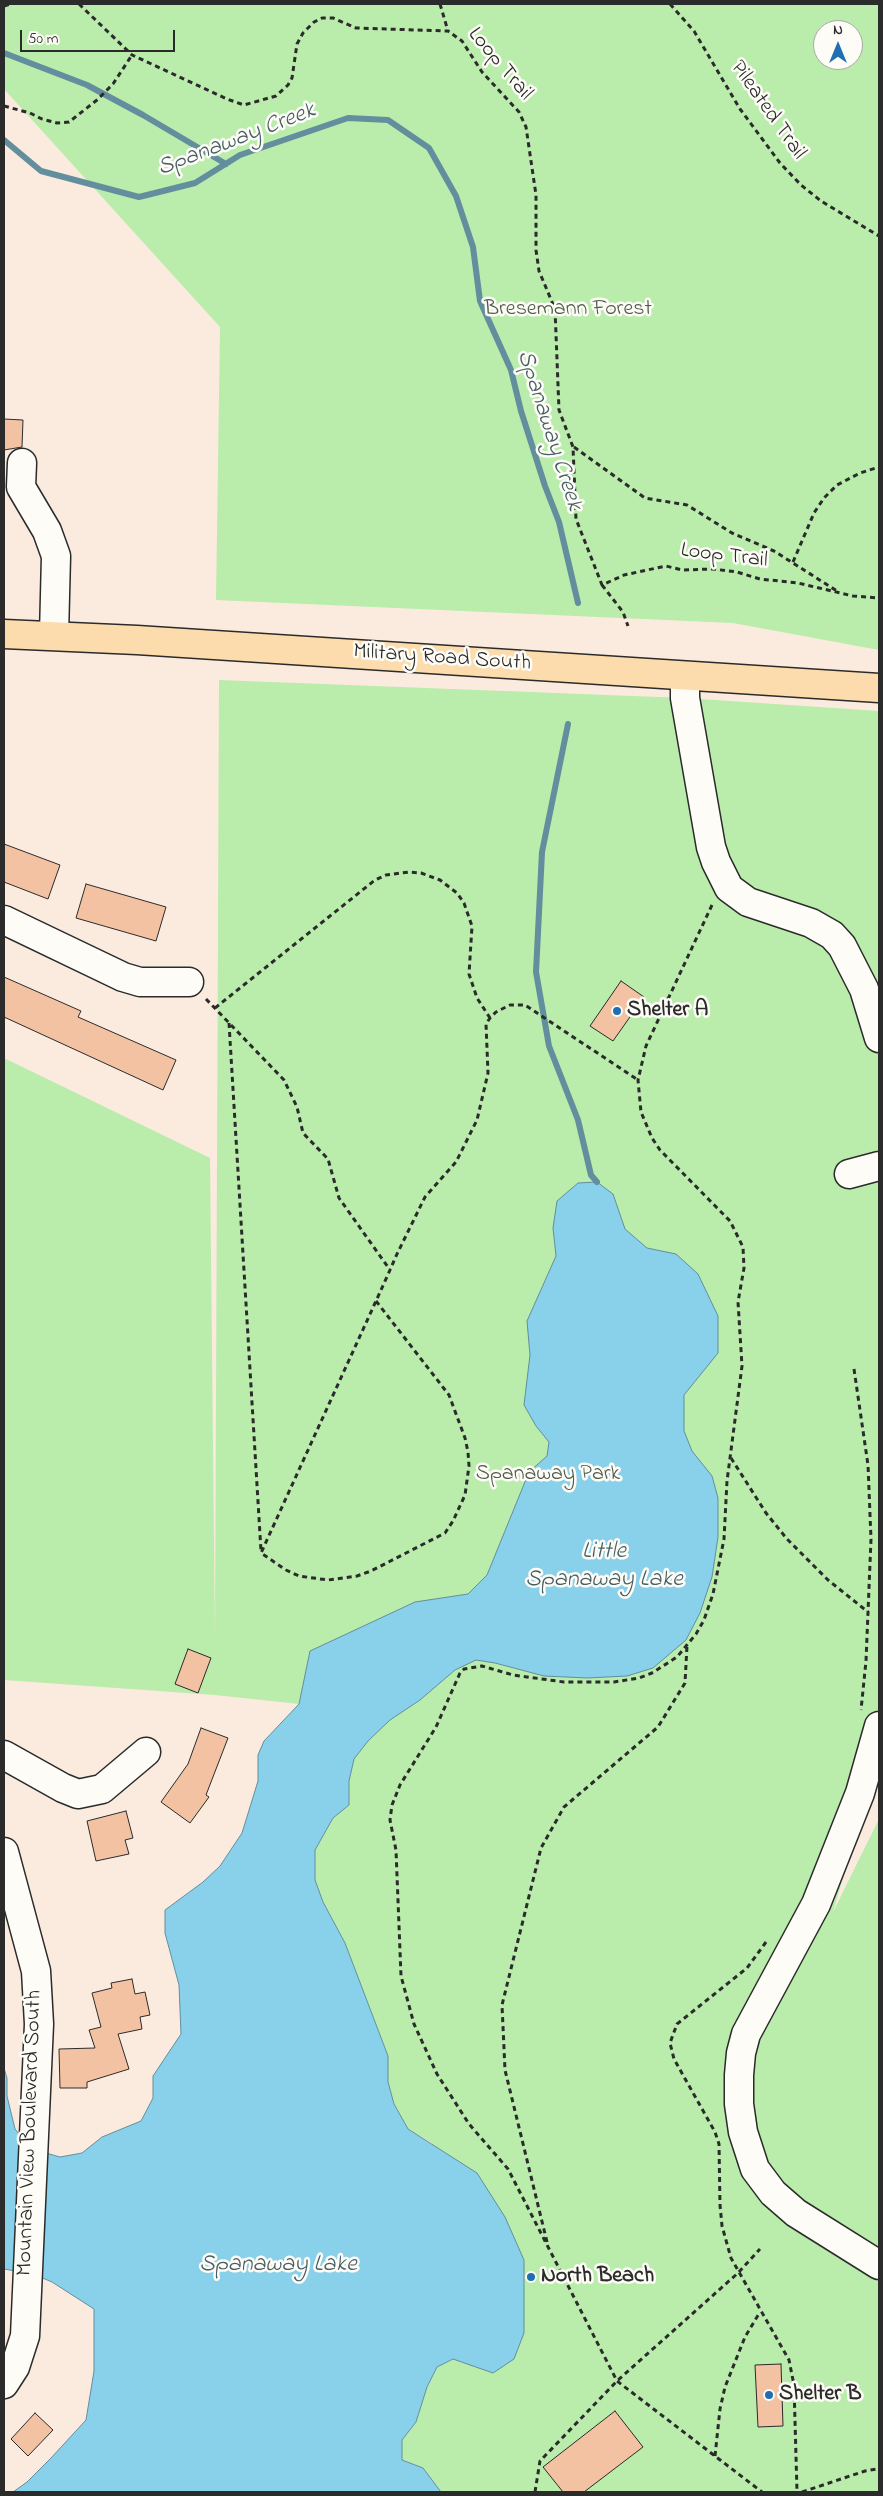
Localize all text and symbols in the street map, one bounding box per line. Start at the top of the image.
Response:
scale bar [22,20,178,52]
north arrow [813,20,863,70]
text: N [833,20,843,41]
street label: Loop Trail [461,23,537,107]
text: 50 m [28,28,58,50]
street label: Pileated Trail [723,56,811,166]
water label: Spanaway Creek [154,98,320,184]
park label: Bresemann Forest [484,297,652,323]
water label: Spanaway Creek [509,347,587,515]
street label: Loop Trail [679,539,769,575]
street label: Military Road South [352,640,532,678]
place label: Shelter A [627,998,708,1024]
marker: Shelter A [611,1005,623,1017]
park label: Spanaway Park [476,1462,620,1488]
water label: Little Spanaway Lake [525,1539,683,1595]
street label: Mountain View Boulevard South [13,1990,49,2276]
water label: Spanaway Lake [199,2252,357,2280]
place label: North Beach [541,2264,654,2290]
marker: North Beach [525,2271,537,2283]
place label: Shelter B [779,2382,861,2408]
marker: Shelter B [763,2389,775,2401]

